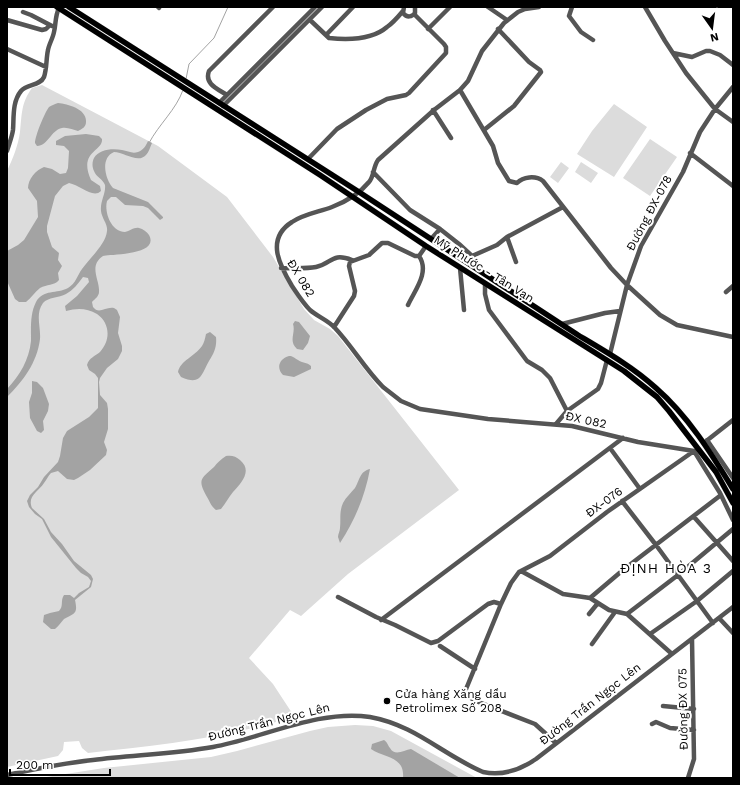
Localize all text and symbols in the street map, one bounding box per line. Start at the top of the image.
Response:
north arrow [692,8,732,48]
text: N [709,30,720,45]
street label: Đường ĐX-078 [623,173,675,253]
street label: Mỹ Phước - Tân Vạn [431,232,537,306]
street label: ĐX 082 [284,257,318,299]
street label: ĐX 082 [564,409,608,431]
street label: ĐX-076 [583,484,625,520]
district label: ĐỊNH HÒA 3 [620,560,712,576]
street label: Đường Trần Ngọc Lên [536,660,644,748]
street label: Đường ĐX 075 [675,668,691,750]
place label: Cửa hàng Xăng dầu Petrolimex Số 208 [395,687,507,715]
marker: Cửa hàng Xăng dầu Petrolimex Số 208 [382,696,392,706]
street label: Đường Trần Ngọc Lên [207,700,331,744]
scale bar [10,751,110,777]
text: 200 m [16,758,53,772]

